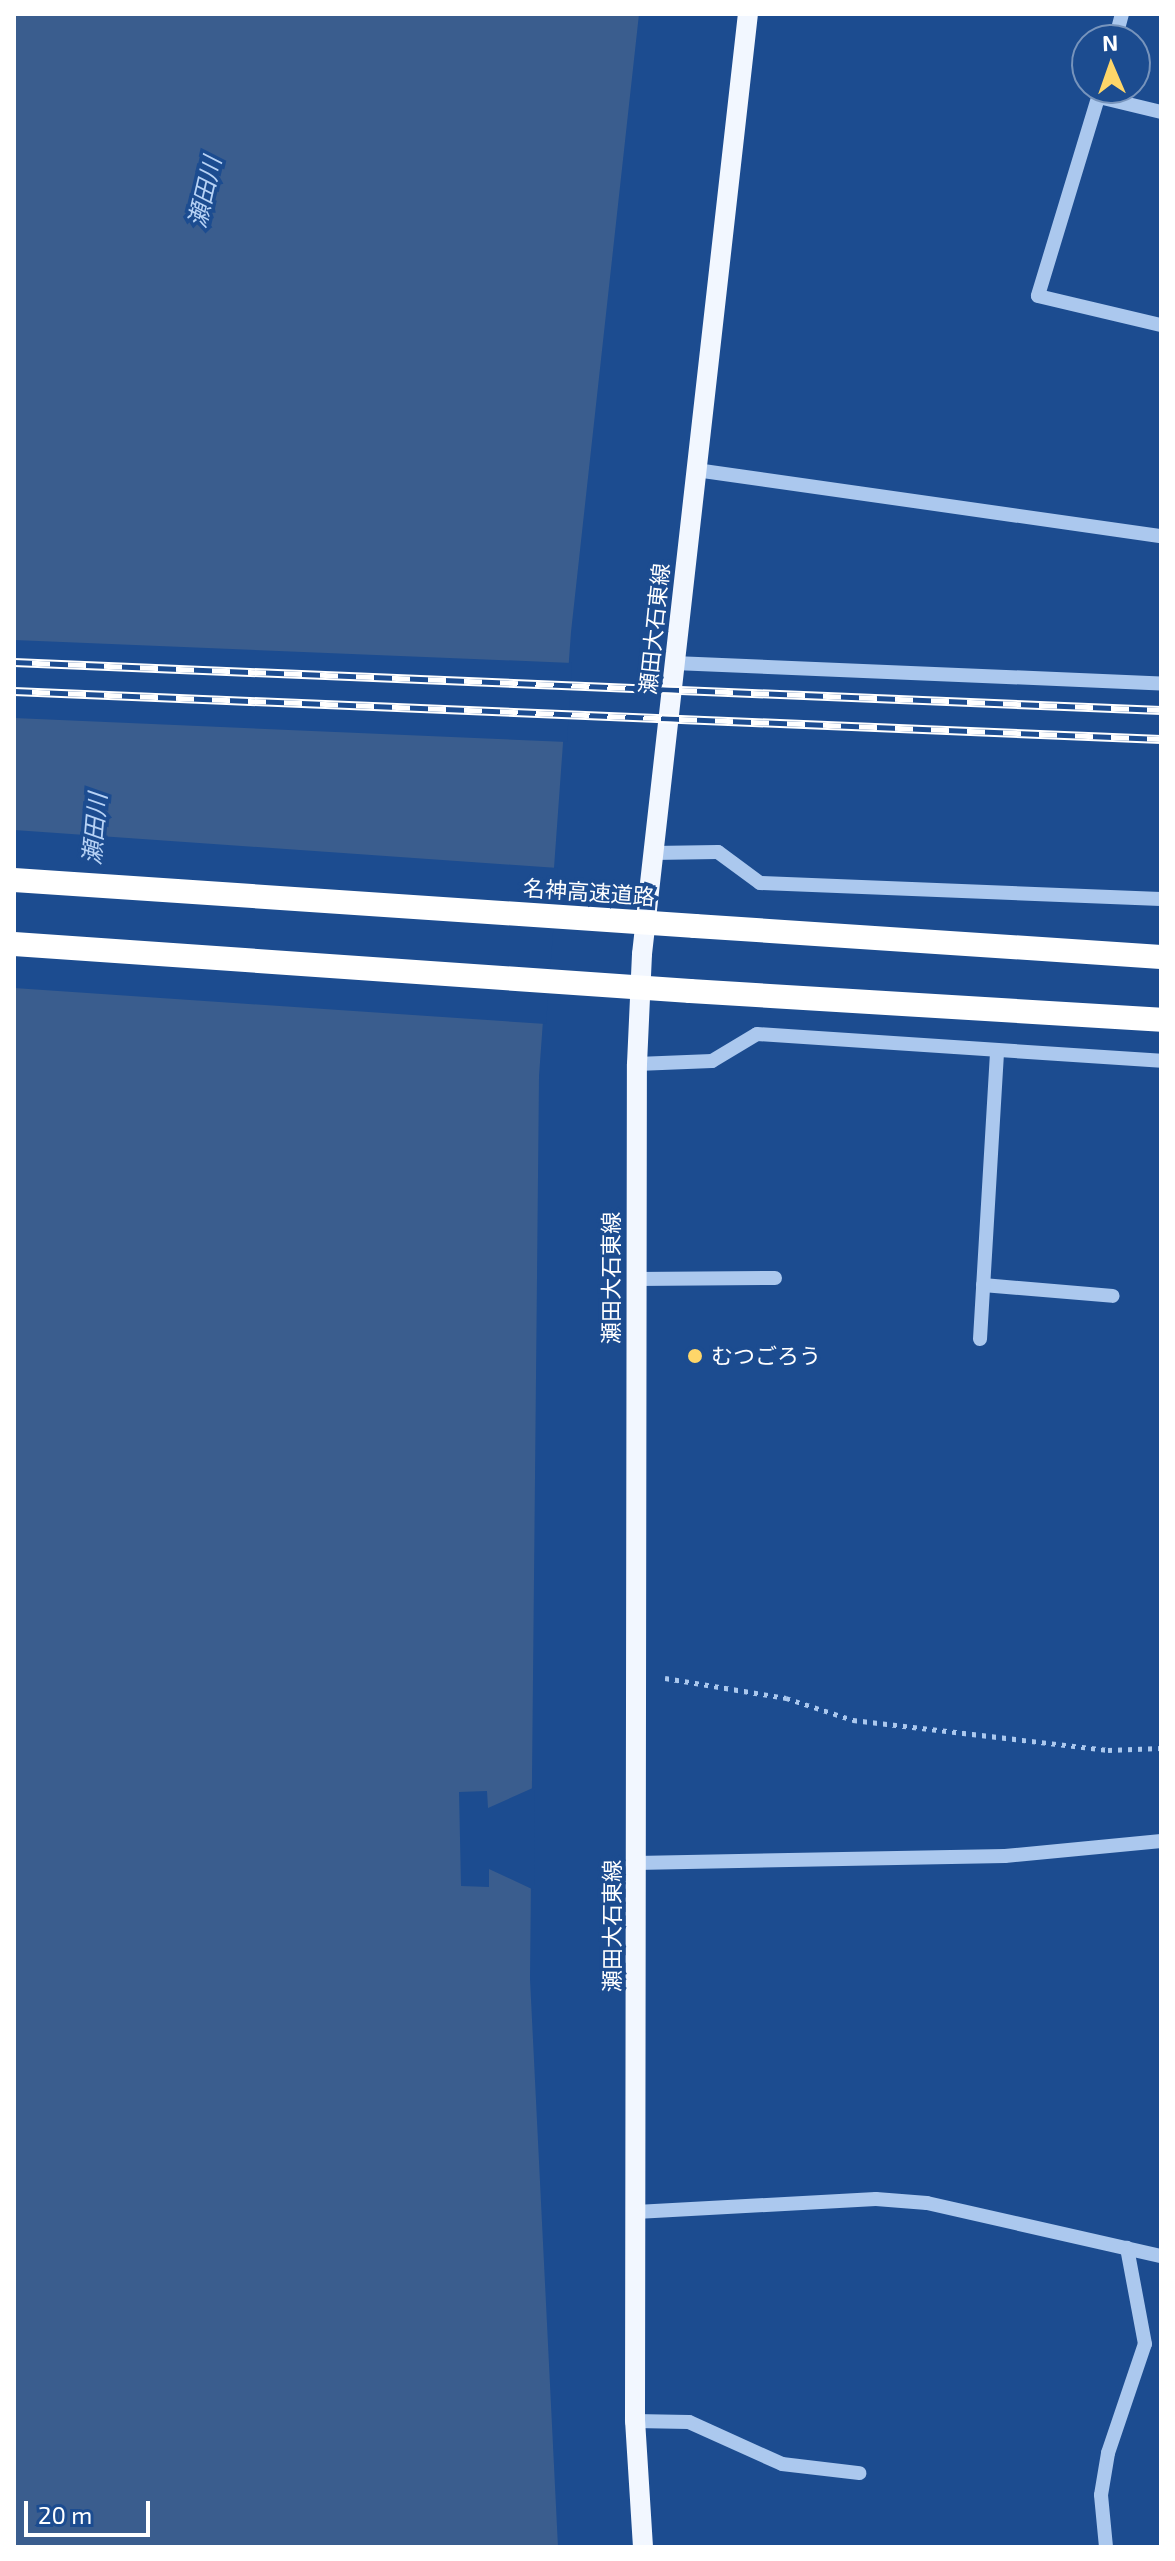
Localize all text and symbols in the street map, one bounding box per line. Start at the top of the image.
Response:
north arrow [1071,24,1151,104]
text: N [1102,29,1119,55]
water label: 瀬田川 [182,154,226,230]
street label: 瀬田大石東線 [634,562,674,696]
water label: 瀬田川 [77,792,111,866]
street label: 名神高速道路 [522,874,656,910]
street label: 瀬田大石東線 [598,1212,624,1344]
place label: むつごろう [711,1343,821,1369]
marker: むつごろう [686,1347,704,1365]
street label: 瀬田大石東線 [599,1860,625,1992]
scale bar [28,2485,154,2535]
text: 20 m [38,2500,92,2529]

